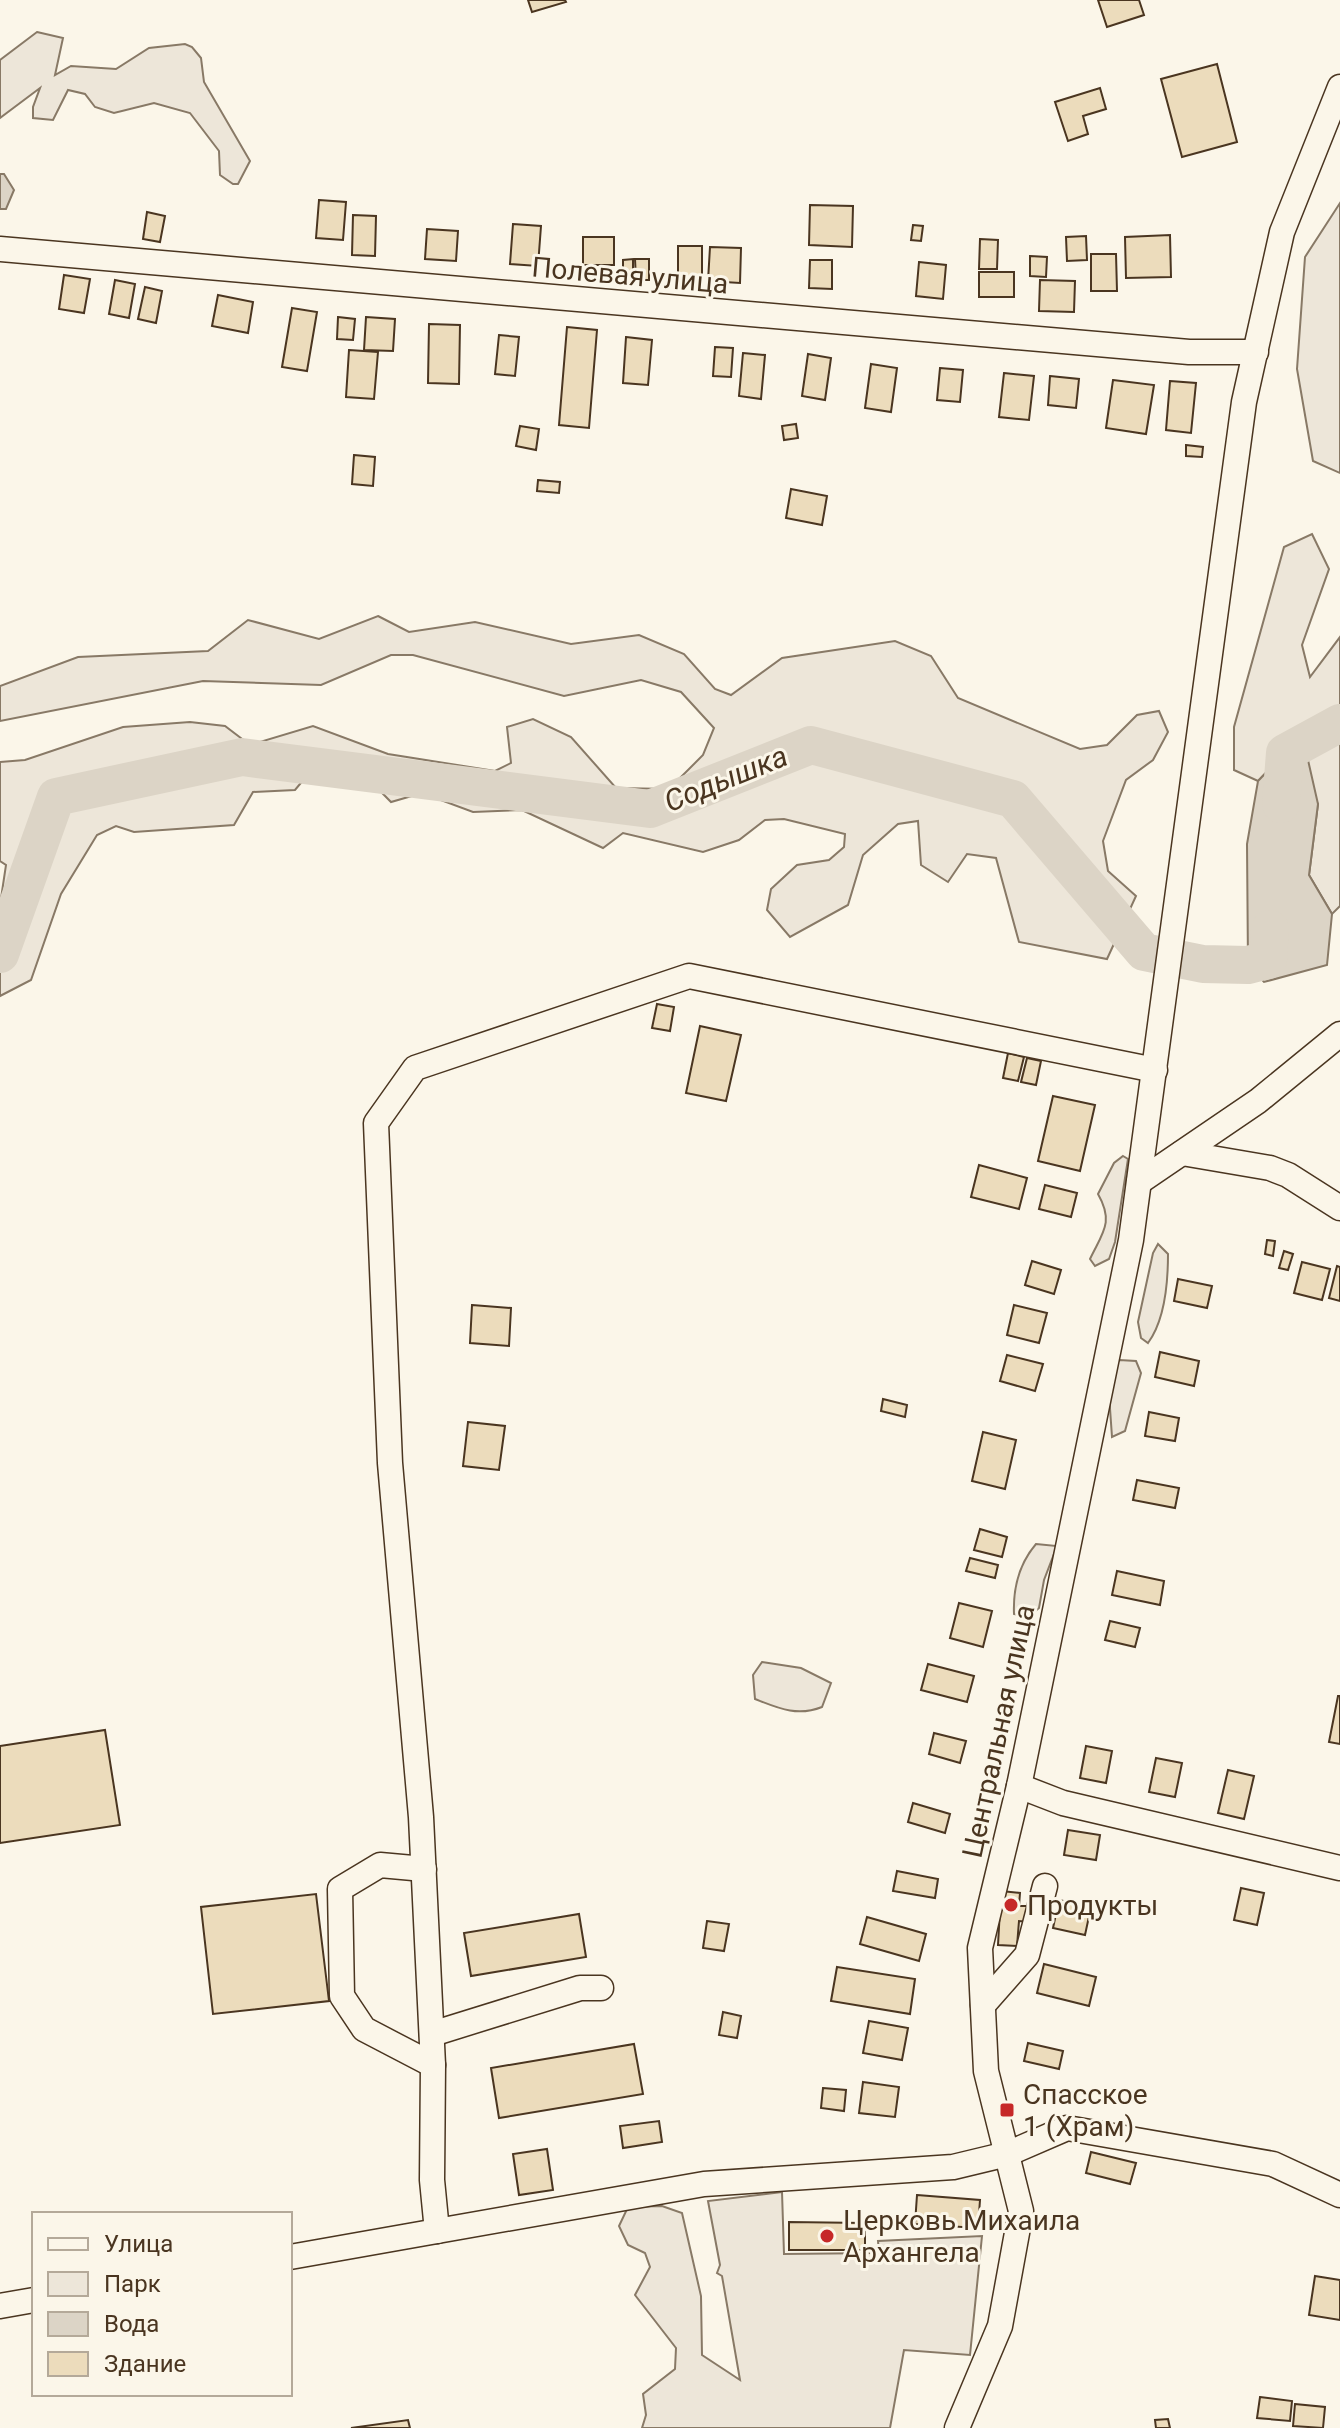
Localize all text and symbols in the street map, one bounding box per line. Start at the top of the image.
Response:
street label: Полевая улица [530,250,730,301]
water label: Содышка [659,738,793,819]
street label: Центральная улица [956,1602,1041,1861]
place label: Продукты [1027,1889,1158,1922]
marker: Продукты [1002,1896,1020,1914]
place label: Спасское 1 (Храм) [1023,2078,1148,2143]
marker: Спасское 1 (Храм) [998,2101,1016,2119]
place label: Церковь Михаила Архангела [843,2204,1080,2269]
legend [32,2212,292,2396]
marker: Церковь Михаила Архангела [818,2227,836,2245]
text: Улица [104,2230,173,2258]
text: Парк [104,2270,161,2298]
text: Вода [104,2310,159,2338]
text: Здание [104,2350,186,2378]

